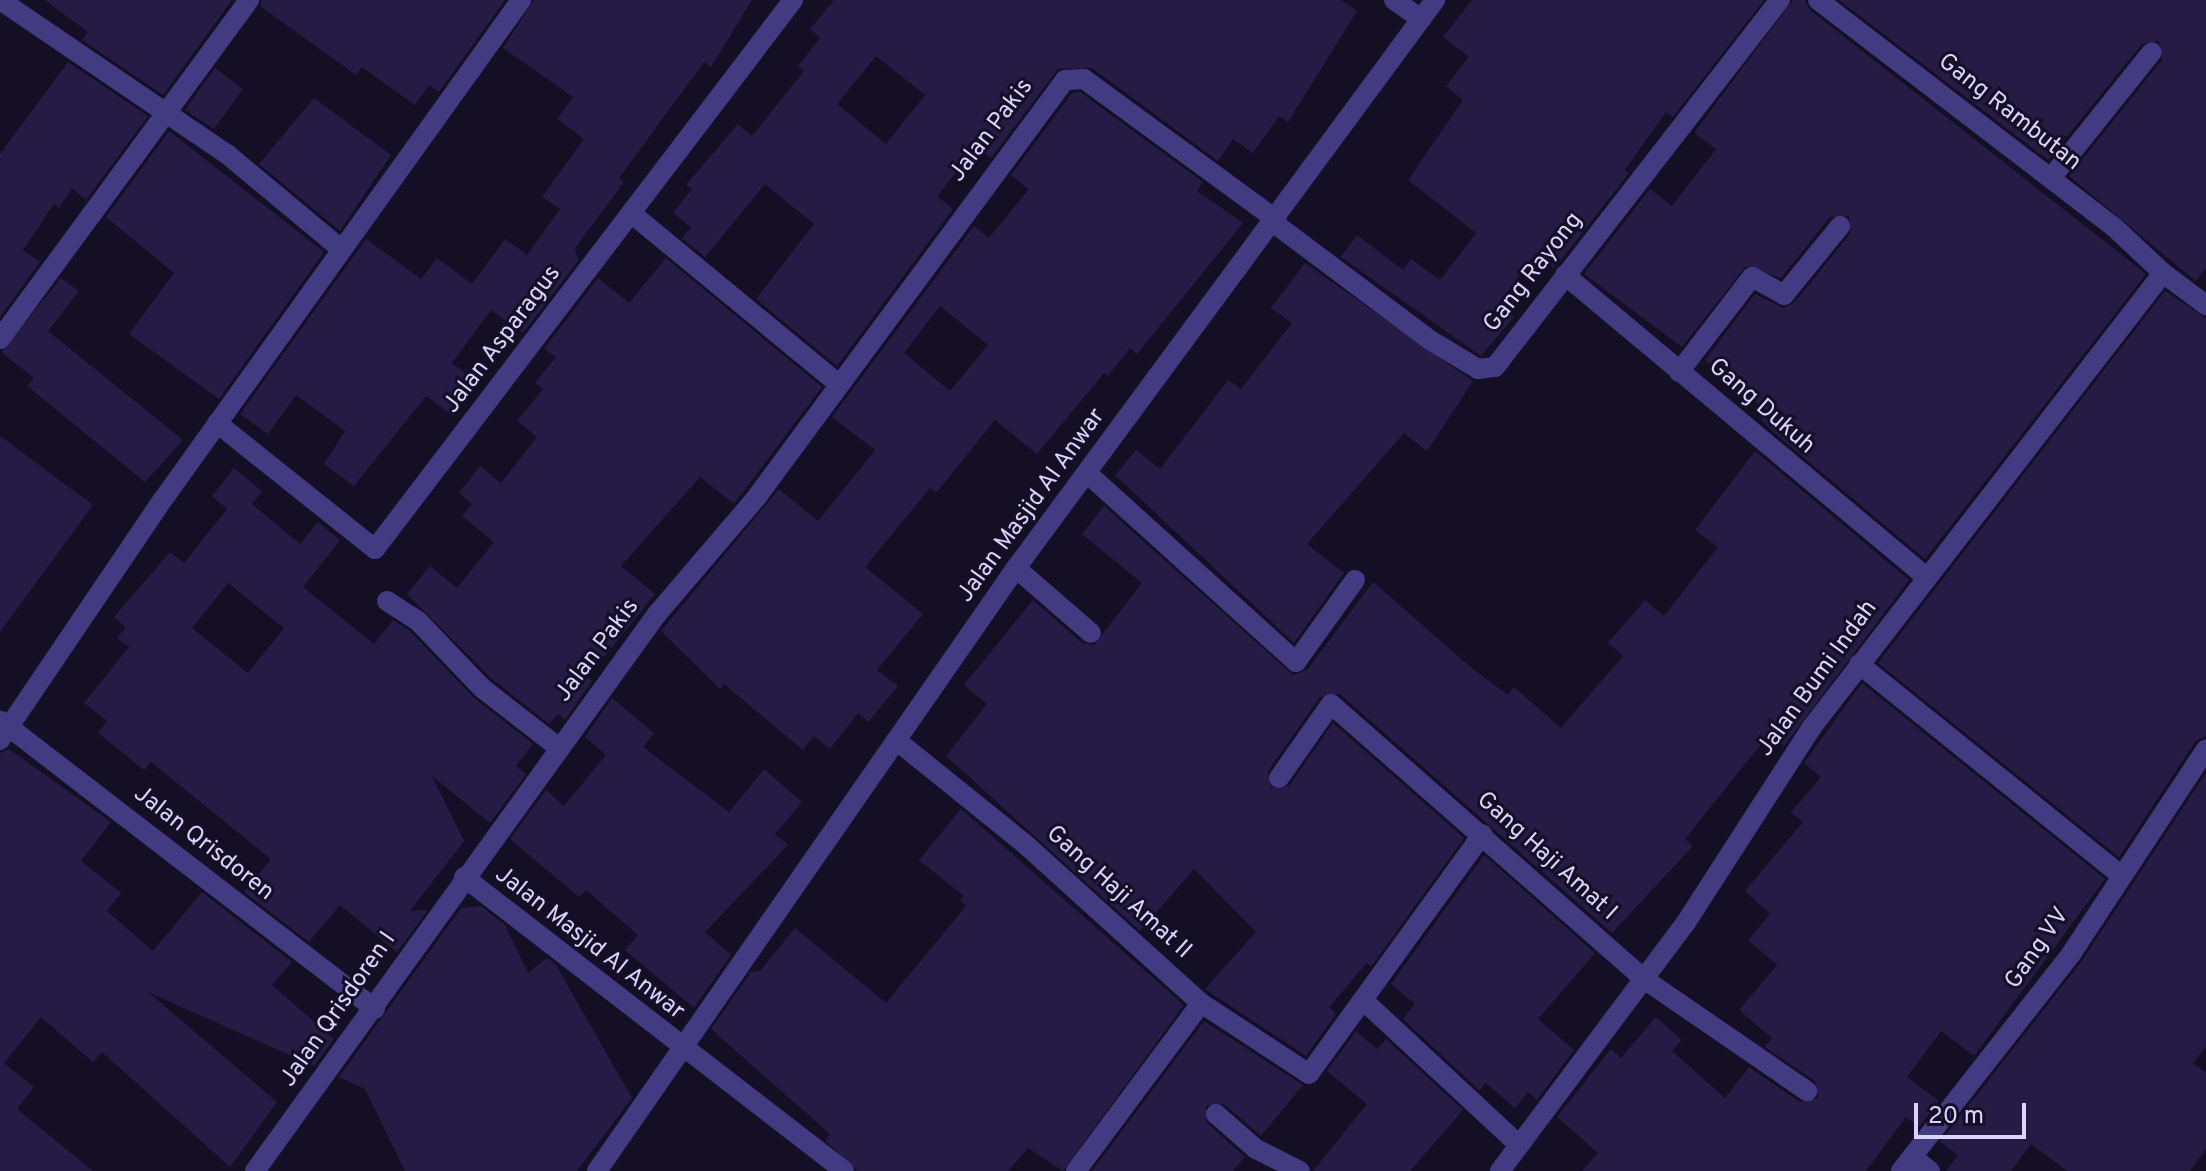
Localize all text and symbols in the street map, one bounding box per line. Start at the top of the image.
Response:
street label: Gang Rambutan [1932,48,2086,178]
street label: Jalan Pakis [944,74,1040,188]
street label: Gang Rayong [1478,207,1590,339]
street label: Jalan Asparagus [438,260,568,420]
street label: Gang Dukuh [1702,353,1820,461]
street label: Jalan Masjid Al Anwar [951,403,1113,609]
street label: Jalan Pakis [550,594,646,708]
street label: Jalan Bumi Indah [1752,595,1884,763]
street label: Jalan Qrisdoren [127,780,279,908]
street label: Gang Haji Amat I [1469,786,1623,928]
street label: Gang Haji Amat II [1039,820,1197,966]
street label: Jalan Masjid Al Anwar [488,860,690,1028]
street label: Gang VV [1999,902,2077,996]
street label: Jalan Qrisdoren I [275,927,403,1093]
scale bar [1918,1087,2030,1137]
text: 20 m [1928,1102,1984,1132]

